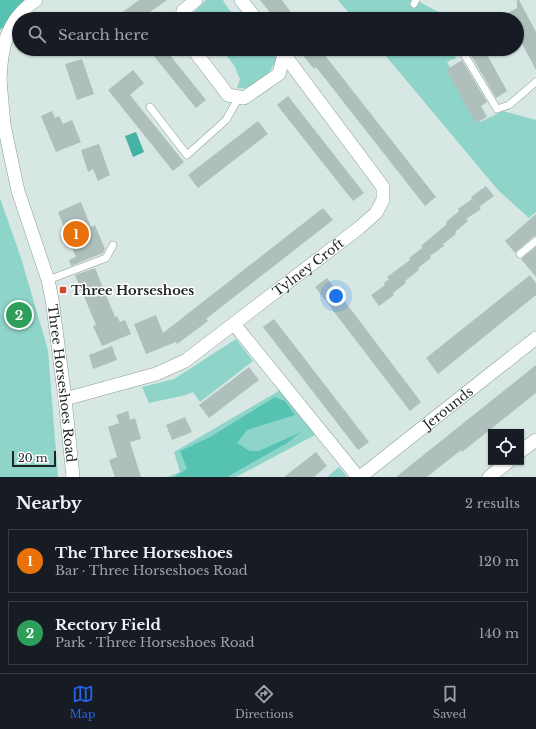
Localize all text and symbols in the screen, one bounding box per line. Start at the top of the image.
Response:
search box [12,12,524,56]
icon: search [26,23,48,45]
text: Search here [58,25,149,44]
pin: 1 [63,219,89,249]
street label: Tylney Croft [269,234,347,300]
place label: Three Horseshoes [71,282,194,299]
marker: Three Horseshoes [58,285,68,295]
your location [326,286,346,306]
pin: 2 [6,300,32,330]
street label: Three Horseshoes Road [44,303,80,463]
street label: Jerounds [418,383,476,434]
map controls [488,429,524,465]
button: locate [488,429,524,465]
scale bar [12,449,56,468]
text: 20 m [18,451,48,465]
text: Nearby [16,493,82,514]
text: 2 results [465,495,520,512]
text: The Three Horseshoes [55,543,233,562]
text: 1 [27,553,33,570]
text: 120 m [478,553,519,570]
text: Bar · Three Horseshoes Road [55,562,248,579]
text: Rectory Field [55,615,161,634]
text: 2 [26,625,34,642]
text: 140 m [479,625,519,642]
text: Park · Three Horseshoes Road [55,634,255,651]
tab: Map [70,683,95,721]
tab: Directions [235,683,293,721]
tab: Saved [433,683,466,721]

